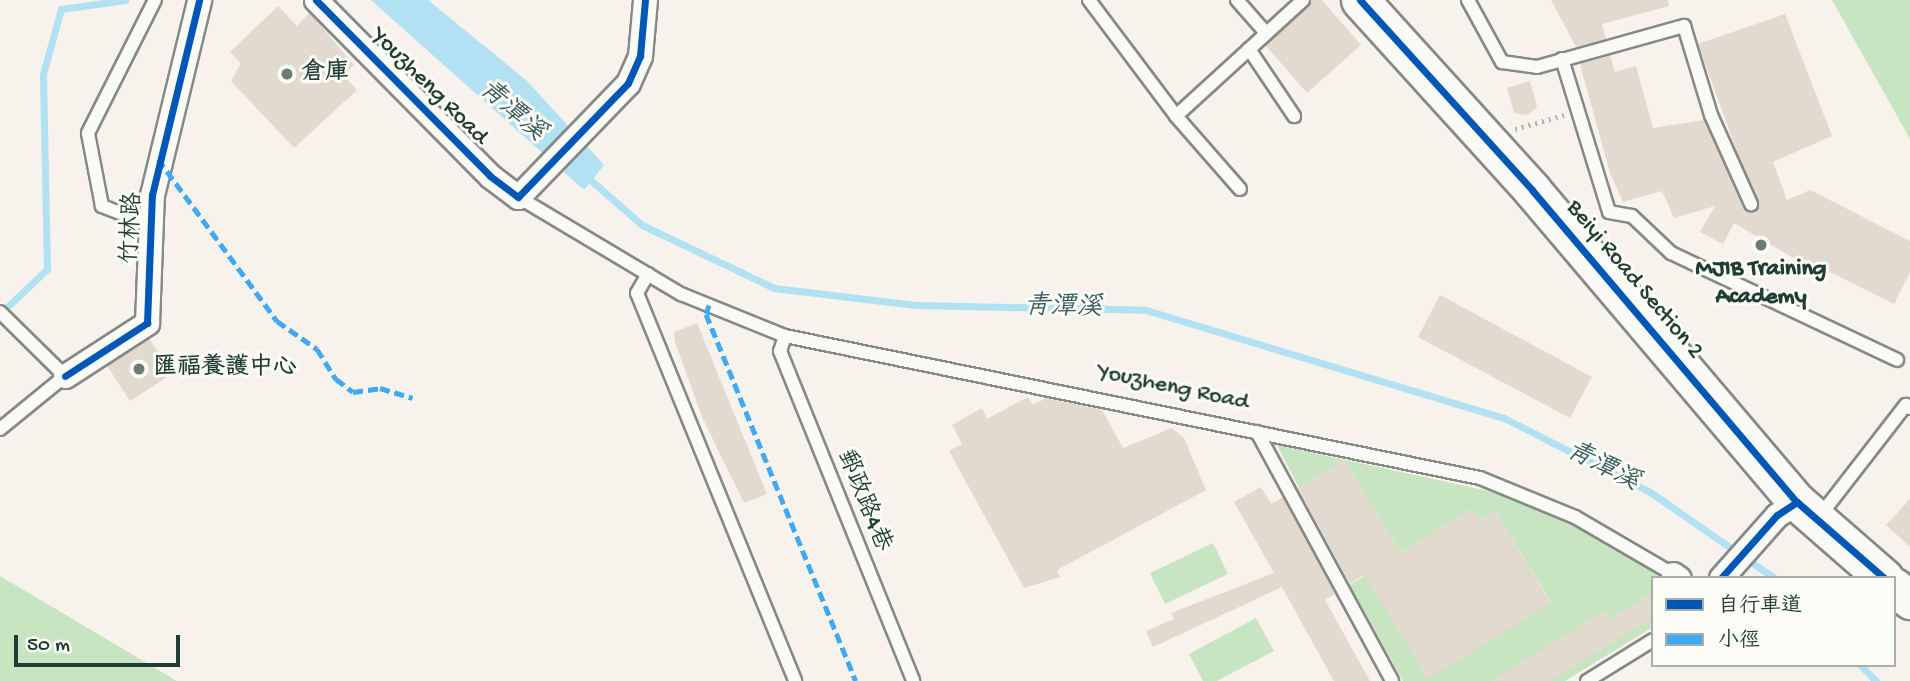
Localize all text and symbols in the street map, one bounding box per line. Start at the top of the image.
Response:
street label: Youzheng Road [364,22,494,152]
place label: 倉庫 [301,60,349,88]
marker: 倉庫 [279,66,295,82]
water label: 青潭溪 [471,75,551,149]
street label: 竹林路 [117,191,149,265]
street label: Beiyi Road Section 2 [1559,195,1709,365]
marker: MJIB Training Academy [1753,237,1769,253]
place label: MJIB Training Academy [1695,256,1827,312]
water label: 青潭溪 [1024,293,1102,325]
place label: 匯福養護中心 [153,355,297,383]
street label: Youzheng Road [1095,358,1251,418]
marker: 匯福養護中心 [131,361,147,377]
water label: 青潭溪 [1560,436,1644,500]
street label: 郵政路4巷 [830,446,896,556]
legend [1651,576,1896,667]
text: 自行車道 [1718,595,1802,620]
scale bar [18,622,184,666]
text: 小徑 [1718,630,1760,655]
text: 50 m [27,634,70,659]

